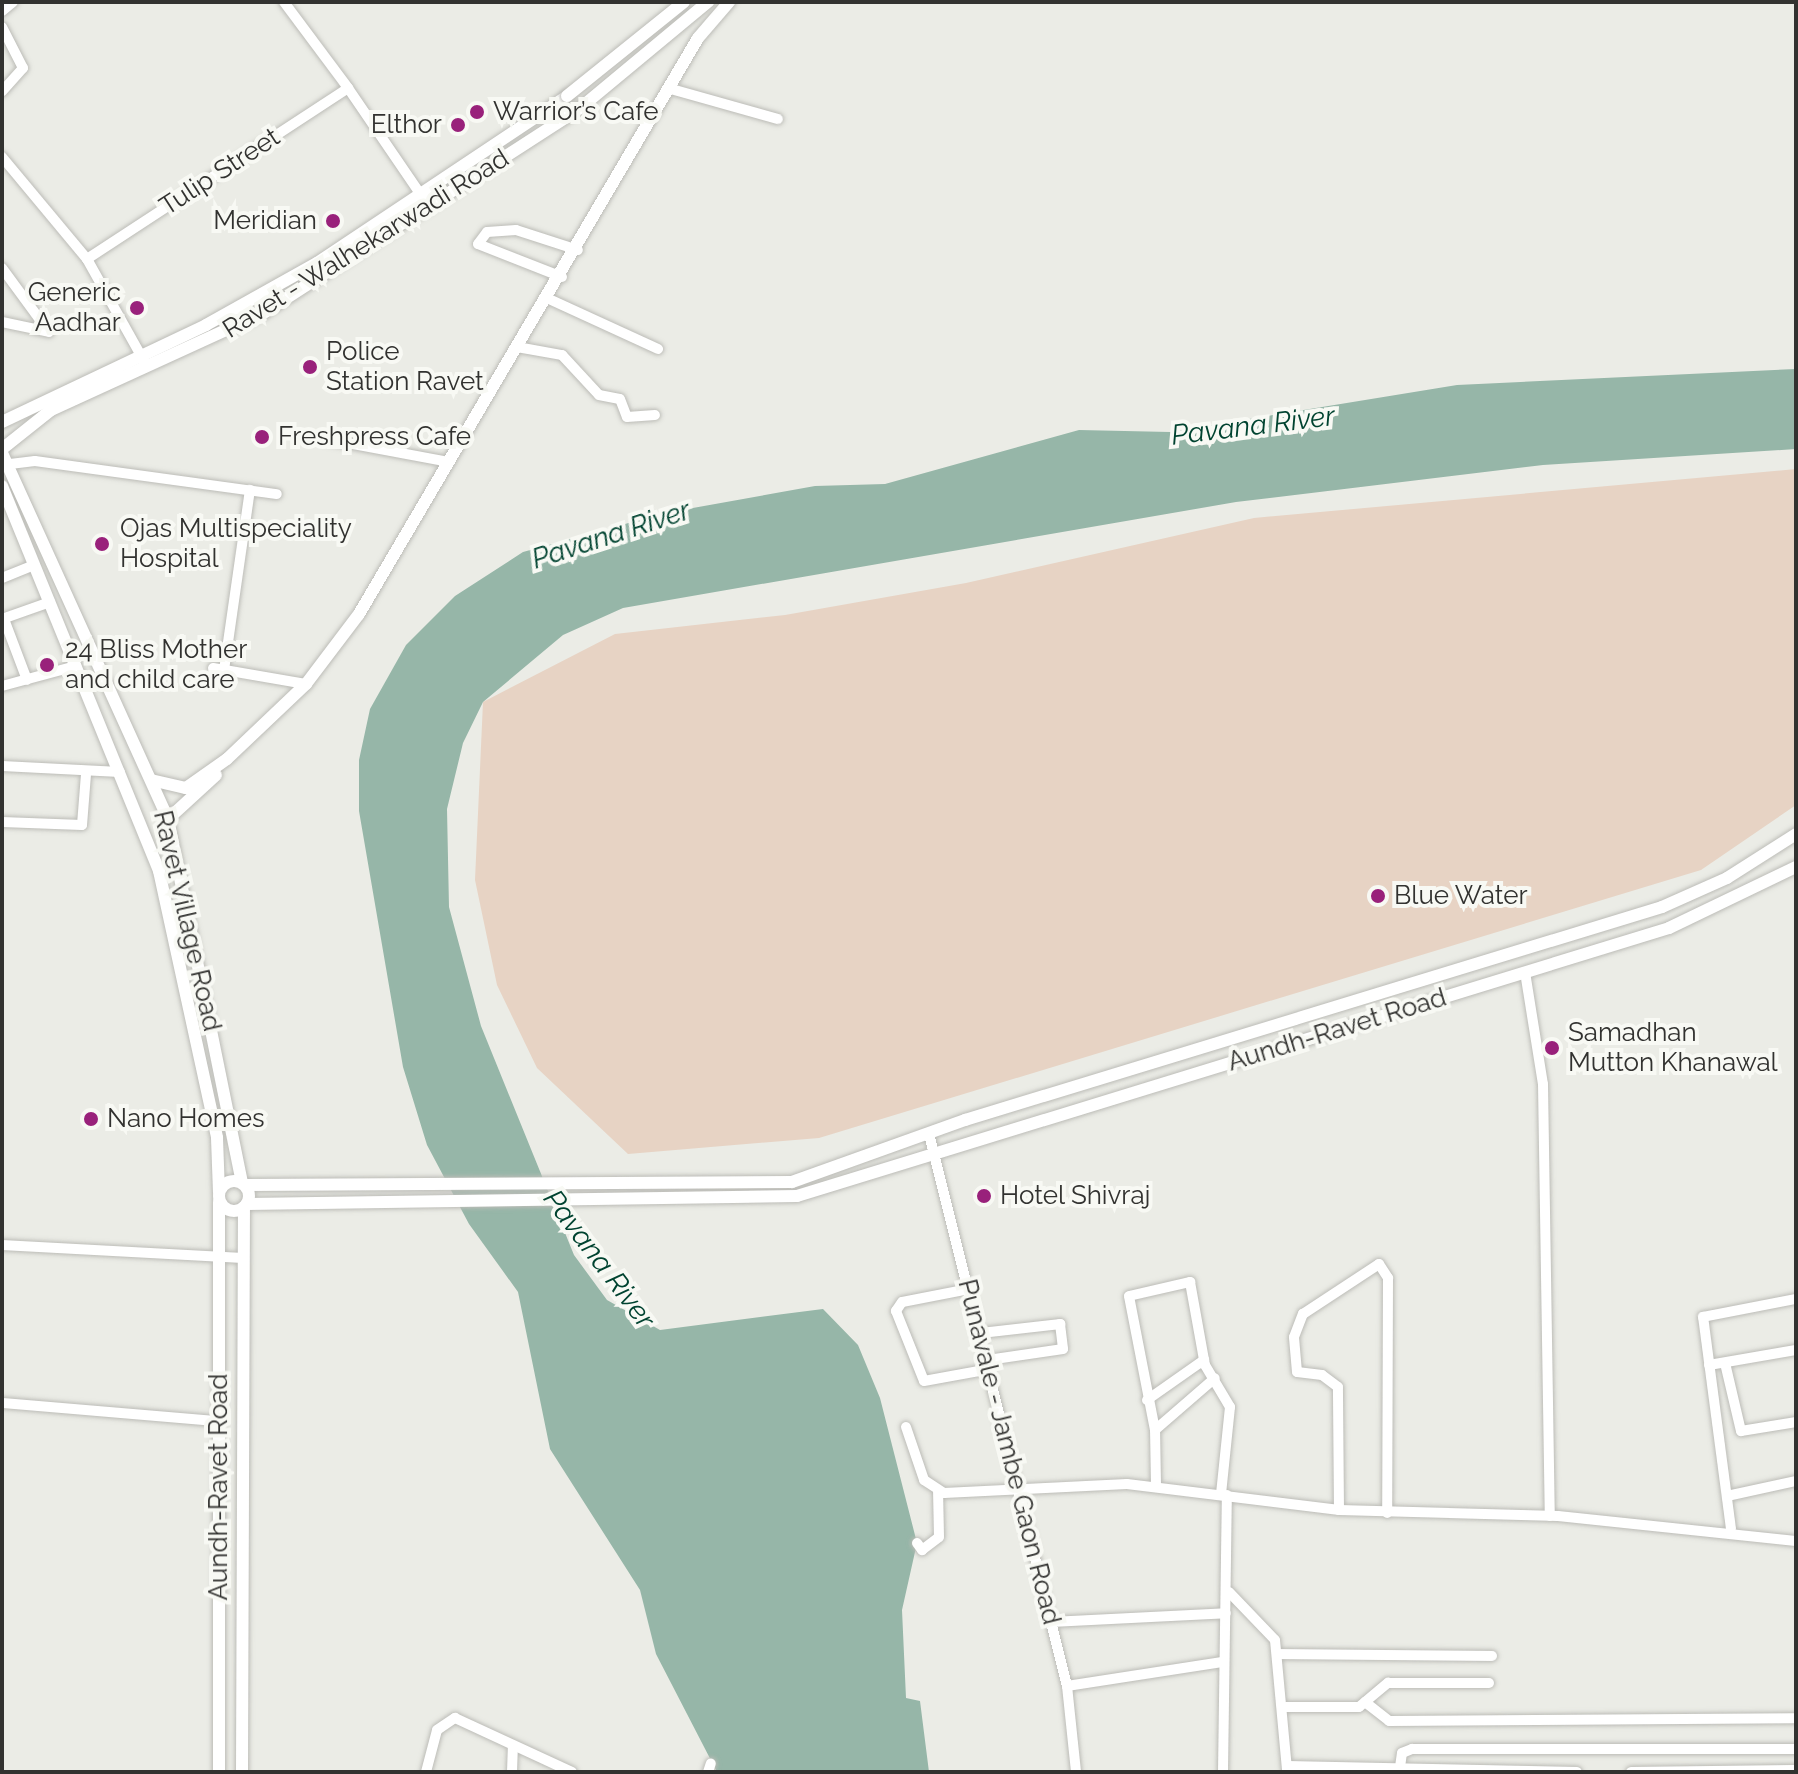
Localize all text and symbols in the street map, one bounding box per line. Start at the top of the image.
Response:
place label: Warrior’s Cafe [493,96,659,128]
marker: Warrior’s Cafe [468,103,486,121]
place label: Elthor [371,109,442,141]
marker: Elthor [449,116,467,134]
street label: Tulip Street [154,122,286,222]
street label: Ravet - Walhekarwadi Road [217,143,515,345]
place label: Meridian [213,205,317,237]
marker: Meridian [324,212,342,230]
place label: Generic Aadhar [28,277,121,338]
marker: Generic Aadhar [128,299,146,317]
place label: Police Station Ravet [326,336,484,398]
marker: Police Station Ravet [301,358,319,376]
water label: Pavana River [1169,399,1337,453]
place label: Freshpress Cafe [278,421,471,453]
marker: Freshpress Cafe [253,428,271,446]
water label: Pavana River [528,494,694,576]
place label: Ojas Multispeciality Hospital [120,513,352,574]
marker: Ojas Multispeciality Hospital [91,533,113,555]
place label: 24 Bliss Mother and child care [65,634,247,696]
marker: 24 Bliss Mother and child care [36,654,58,676]
street label: Ravet Village Road [146,807,228,1035]
place label: Blue Water [1394,880,1528,912]
marker: Blue Water [1369,887,1387,905]
street label: Aundh-Ravet Road [1224,982,1450,1078]
place label: Samadhan Mutton Khanawal [1568,1017,1778,1078]
marker: Samadhan Mutton Khanawal [1543,1039,1561,1057]
place label: Nano Homes [107,1103,265,1135]
marker: Nano Homes [82,1110,100,1128]
place label: Hotel Shivraj [1000,1180,1151,1212]
water label: Pavana River [536,1183,662,1335]
marker: Hotel Shivraj [975,1187,993,1205]
street label: Punavale - Jambe Gaon Road [951,1276,1067,1628]
street label: Aundh-Ravet Road [203,1374,235,1600]

